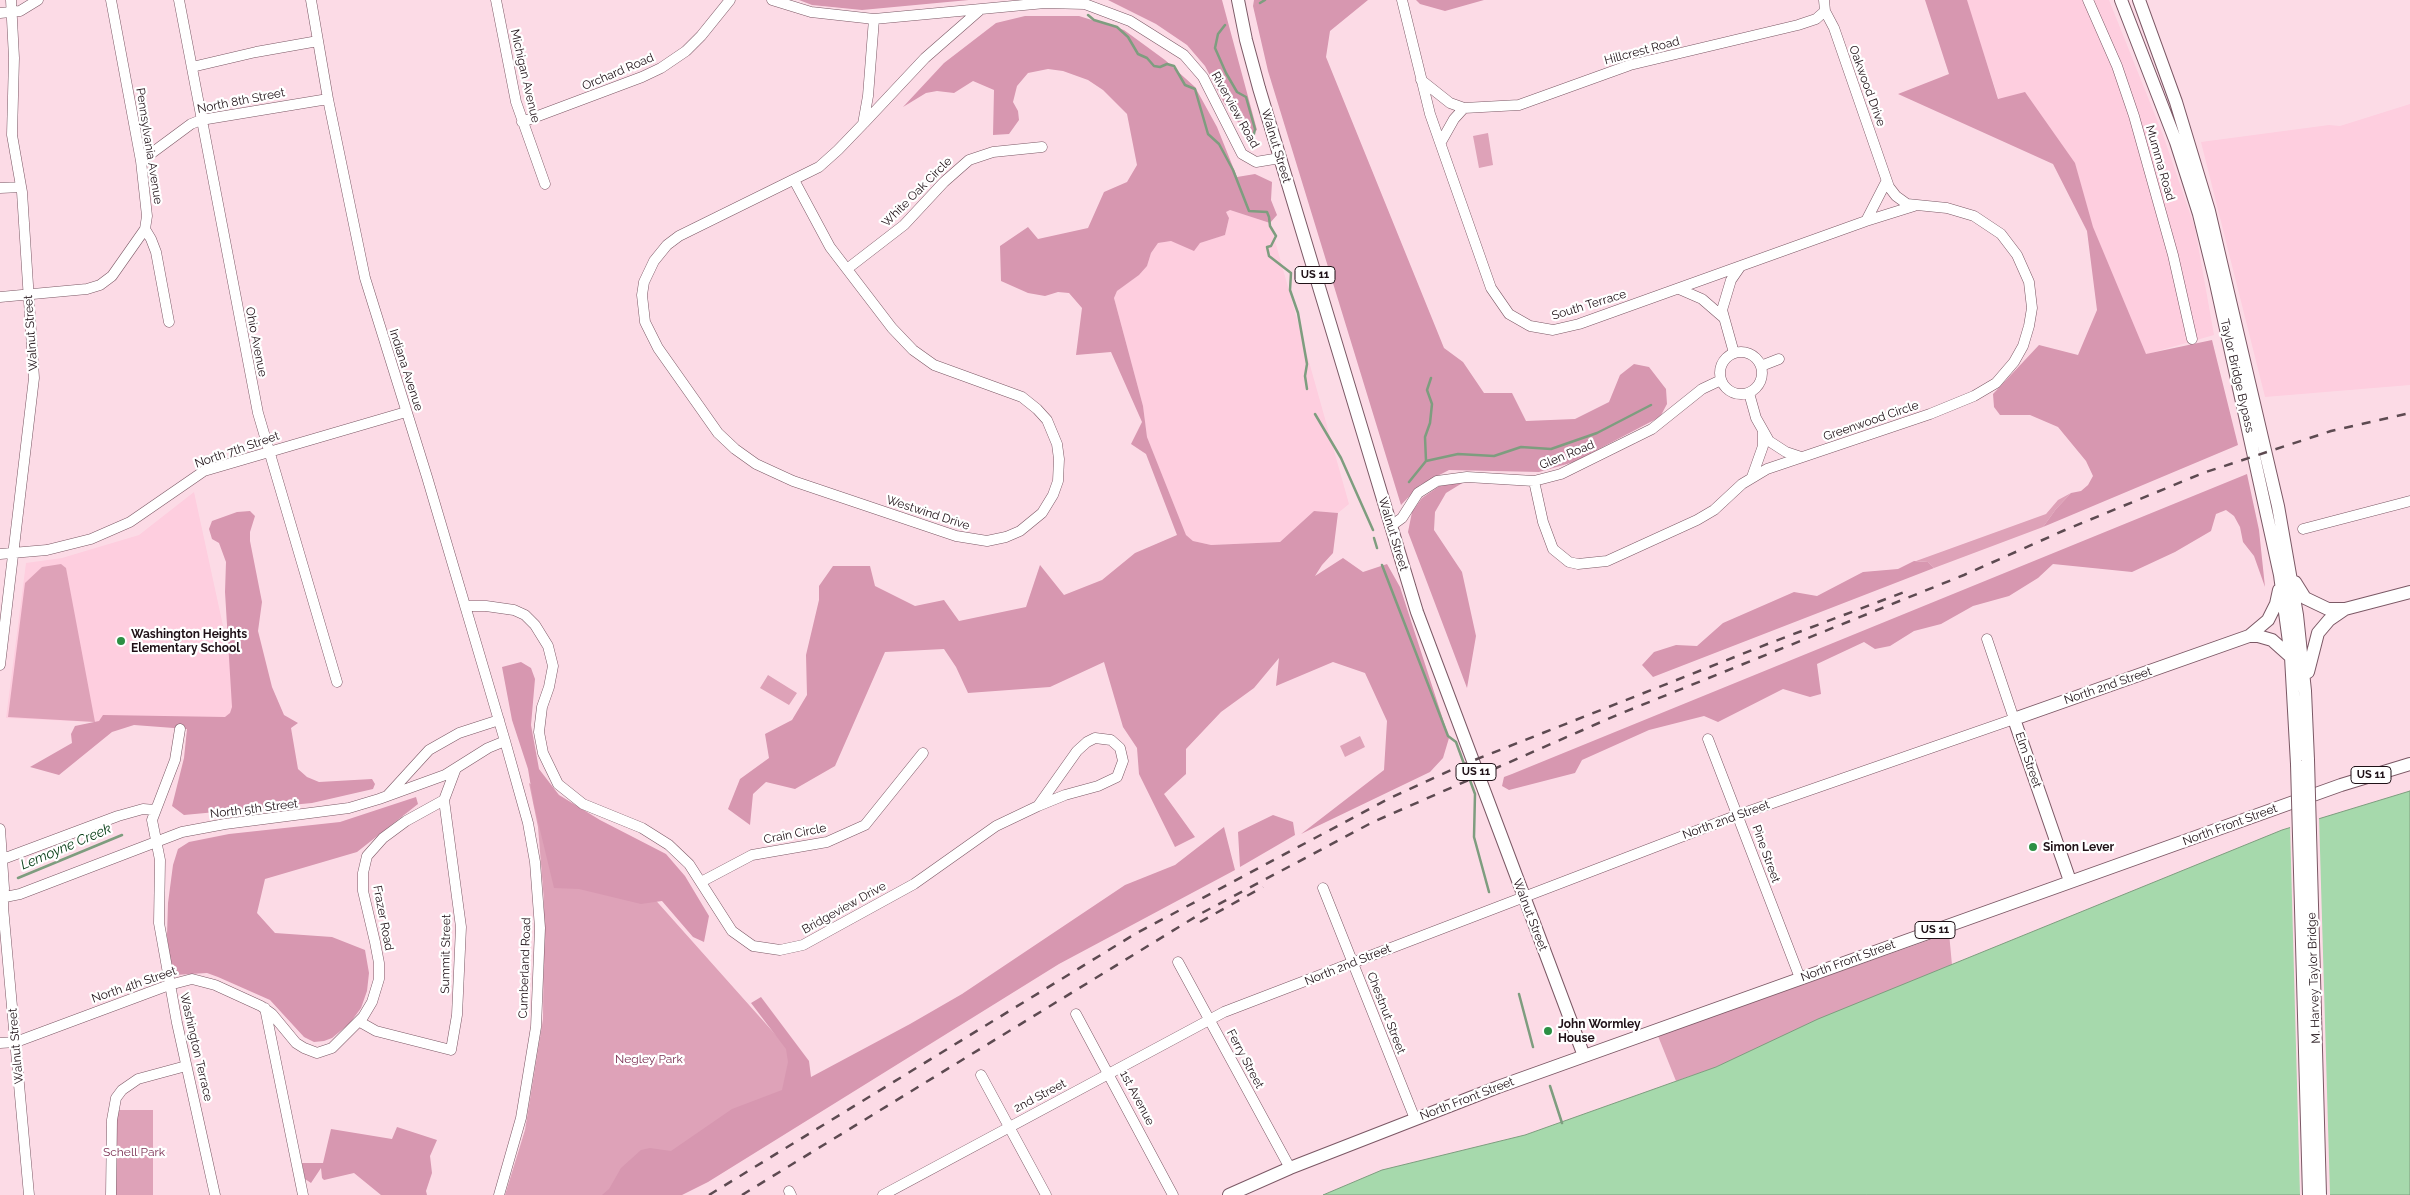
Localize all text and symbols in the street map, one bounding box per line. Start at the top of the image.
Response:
street label: Michigan Avenue [507,28,543,124]
street label: Hillcrest Road [1603,34,1681,68]
street label: Oakwood Drive [1846,44,1888,128]
street label: Orchard Road [580,50,656,94]
street label: Riverview Road [1208,69,1262,151]
street label: North 8th Street [196,85,286,117]
street label: Pennsylvania Avenue [133,87,165,205]
street label: Walnut Street [1258,107,1294,185]
street label: Mumma Road [2142,123,2178,203]
street label: White Oak Circle [879,154,955,230]
road number: US 11 [1295,266,1335,284]
street label: South Terrace [1550,287,1628,323]
street label: Walnut Street [21,294,41,372]
street label: Ohio Avenue [242,306,270,378]
street label: Taylor Bridge Bypass [2217,318,2257,434]
street label: Indiana Avenue [386,327,426,413]
street label: Greenwood Circle [1822,398,1920,444]
street label: North 7th Street [193,429,281,471]
street label: Glen Road [1538,438,1596,472]
street label: Westwind Drive [884,493,972,533]
street label: Walnut Street [1375,495,1411,573]
place label: Washington Heights Elementary School [131,627,247,655]
marker: Washington Heights Elementary School [115,635,127,647]
street label: North 2nd Street [2062,664,2154,708]
street label: Elm Street [2012,730,2044,790]
road number: US 11 [1456,764,1496,780]
road number: US 11 [2351,766,2391,784]
street label: North 5th Street [209,796,299,822]
street label: North 2nd Street [1680,798,1772,842]
street label: North Front Street [2181,801,2279,849]
water label: Lemoyne Creek [18,820,114,874]
street label: Crain Circle [763,821,827,847]
street label: Pine Street [1749,823,1783,885]
place label: Simon Lever [2043,840,2114,854]
marker: Simon Lever [2027,841,2039,853]
street label: Walnut Street [1510,877,1550,953]
street label: Bridgeview Drive [799,879,889,937]
street label: Frazer Road [370,884,396,952]
street label: M. Harvey Taylor Bridge [2305,912,2323,1044]
street label: Summit Street [438,914,454,994]
street label: Cumberland Road [516,917,534,1019]
road number: US 11 [1915,922,1955,938]
street label: North Front Street [1799,937,1897,985]
street label: North 2nd Street [1303,941,1393,989]
street label: North 4th Street [90,964,178,1006]
street label: Chestnut Street [1364,970,1408,1056]
street label: Washington Terrace [177,991,215,1103]
street label: Walnut Street [6,1007,26,1085]
place label: John Wormley House [1558,1017,1641,1045]
marker: John Wormley House [1542,1025,1554,1037]
street label: Ferry Street [1223,1027,1267,1091]
park label: Negley Park [615,1052,683,1066]
street label: 1st Avenue [1117,1068,1157,1128]
street label: North Front Street [1418,1074,1516,1124]
street label: 2nd Street [1011,1076,1069,1116]
park label: Schell Park [103,1145,165,1159]

